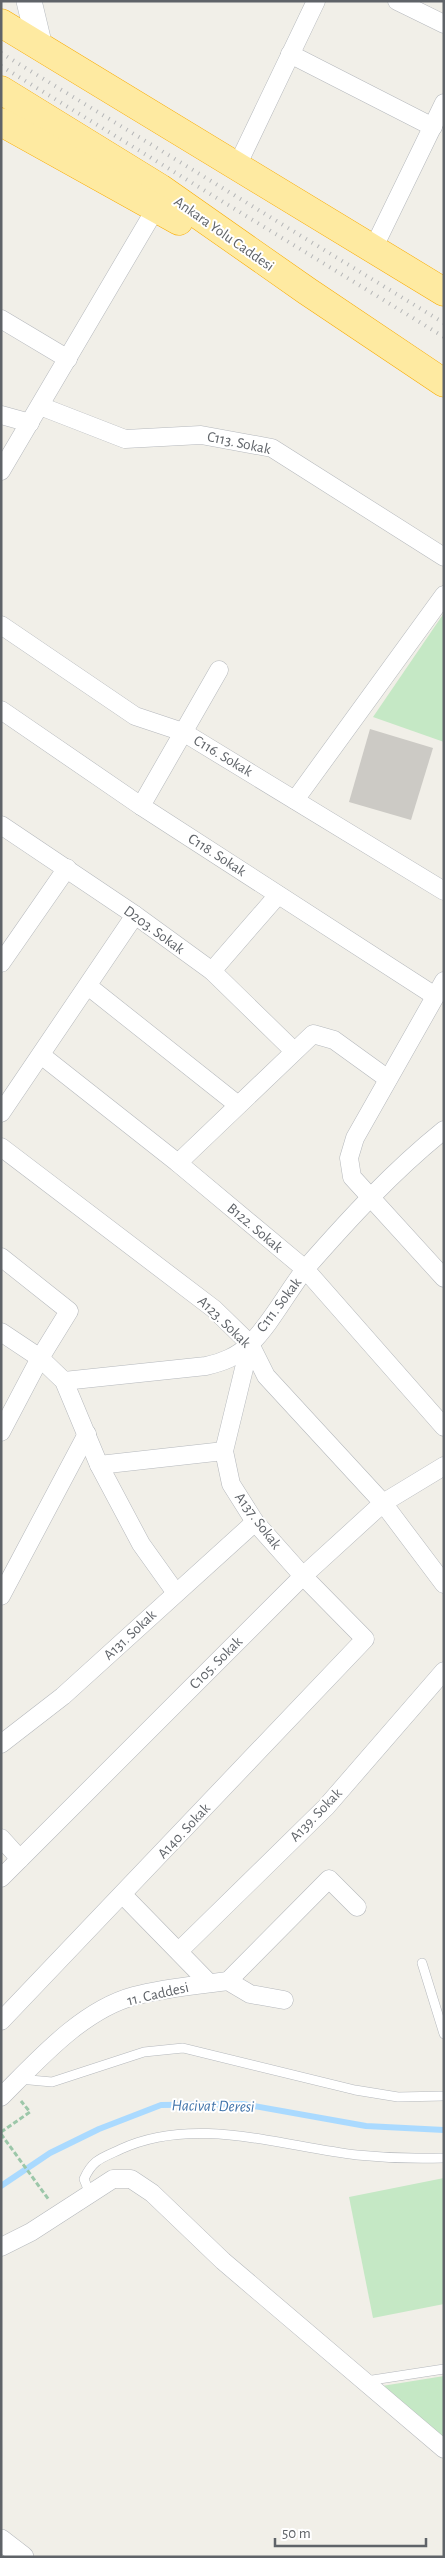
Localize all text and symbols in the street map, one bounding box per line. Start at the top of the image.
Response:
street label: Ankara Yolu Caddesi [171,194,277,274]
street label: C113. Sokak [206,429,272,457]
street label: C116. Sokak [191,733,255,779]
street label: C118. Sokak [185,831,249,879]
street label: D203. Sokak [121,903,187,957]
street label: B122. Sokak [224,1201,286,1255]
street label: C111. Sokak [254,1275,304,1335]
street label: A123. Sokak [195,1293,253,1351]
street label: A137. Sokak [232,1490,284,1552]
street label: A131. Sokak [101,1607,159,1663]
street label: C105. Sokak [187,1634,245,1692]
street label: A139. Sokak [287,1785,345,1844]
street label: A140. Sokak [155,1800,213,1861]
street label: 11. Caddesi [126,1980,190,2008]
water label: Hacivat Deresi [172,2097,255,2115]
scale bar [275,2516,426,2548]
text: 50 m [282,2526,311,2541]

